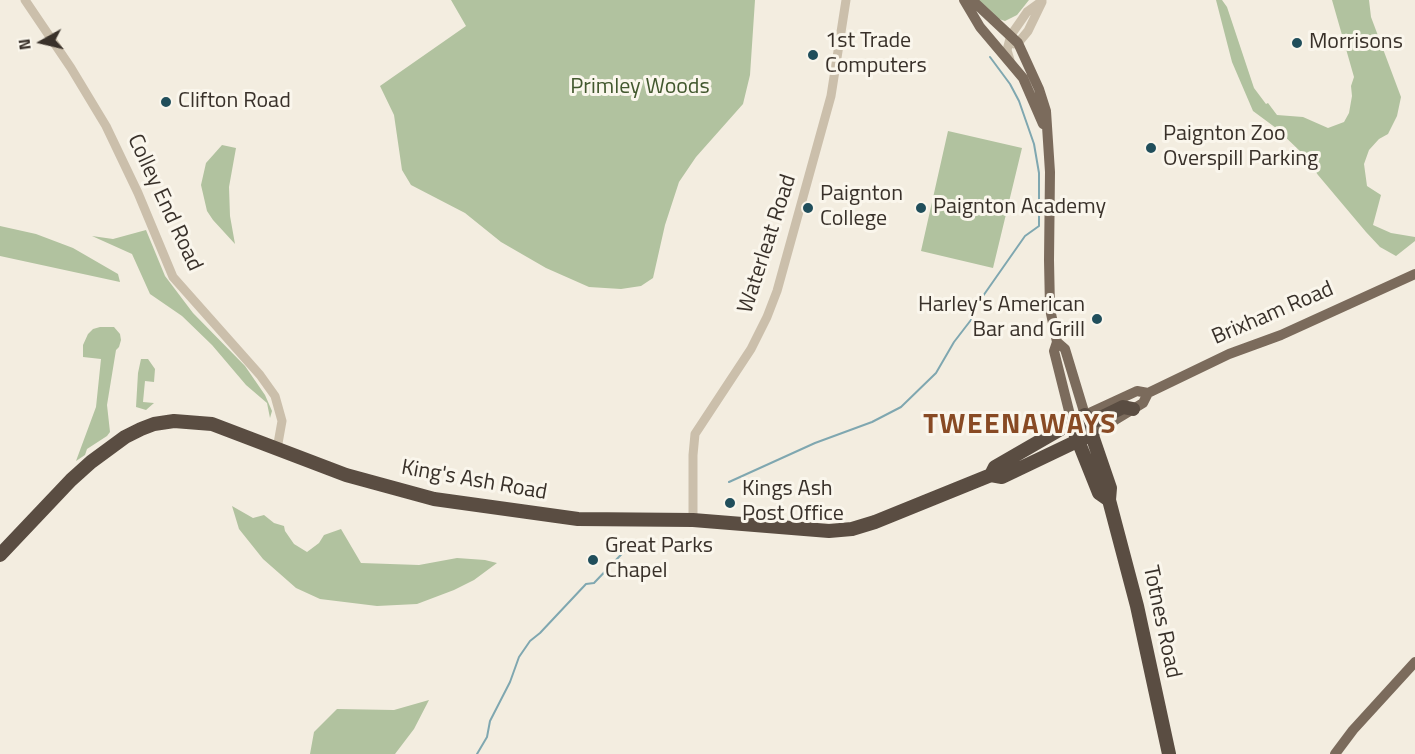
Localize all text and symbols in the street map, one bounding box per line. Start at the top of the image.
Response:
north arrow [12,12,72,72]
place label: 1st Trade Computers [825,29,927,80]
place label: Morrisons [1309,30,1403,56]
marker: Morrisons [1290,36,1304,50]
text: N [12,37,37,52]
marker: 1st Trade Computers [806,48,820,62]
park label: Primley Woods [570,75,710,101]
place label: Clifton Road [178,89,291,115]
marker: Clifton Road [159,95,173,109]
place label: Paignton Zoo Overspill Parking [1163,122,1318,174]
street label: Colley End Road [121,130,207,276]
marker: Paignton Zoo Overspill Parking [1144,141,1158,155]
street label: Waterleat Road [733,171,803,317]
place label: Paignton College [820,182,903,234]
place label: Paignton Academy [933,195,1106,221]
marker: Paignton College [801,201,815,215]
marker: Paignton Academy [914,201,928,215]
street label: Brixham Road [1208,277,1338,351]
place label: Harley's American Bar and Grill [918,293,1085,344]
marker: Harley's American Bar and Grill [1090,312,1104,326]
district label: TWEENAWAYS [923,409,1117,443]
street label: King's Ash Road [399,455,549,507]
place label: Kings Ash Post Office [742,477,844,528]
marker: Kings Ash Post Office [723,496,737,510]
place label: Great Parks Chapel [605,534,713,586]
marker: Great Parks Chapel [586,553,600,567]
street label: Totnes Road [1136,563,1186,681]

